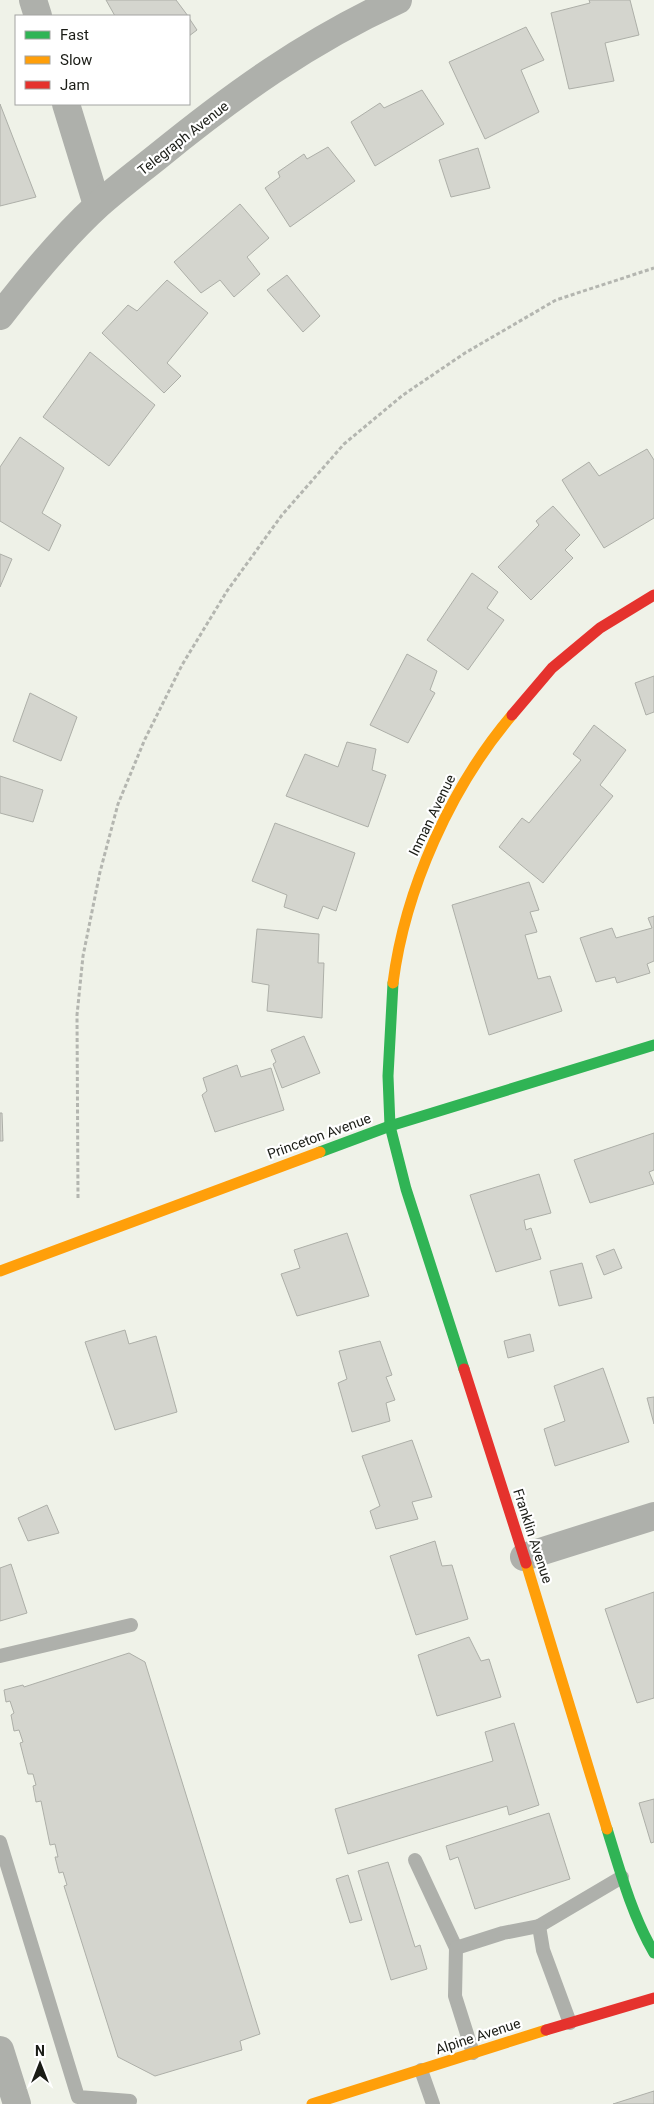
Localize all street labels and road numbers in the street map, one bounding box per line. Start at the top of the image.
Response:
street label: Telegraph Avenue [134,98,232,178]
street label: Inman Avenue [405,772,459,858]
street label: Princeton Avenue [265,1110,373,1162]
street label: Franklin Avenue [510,1487,556,1585]
street label: Alpine Avenue [434,2015,522,2057]

